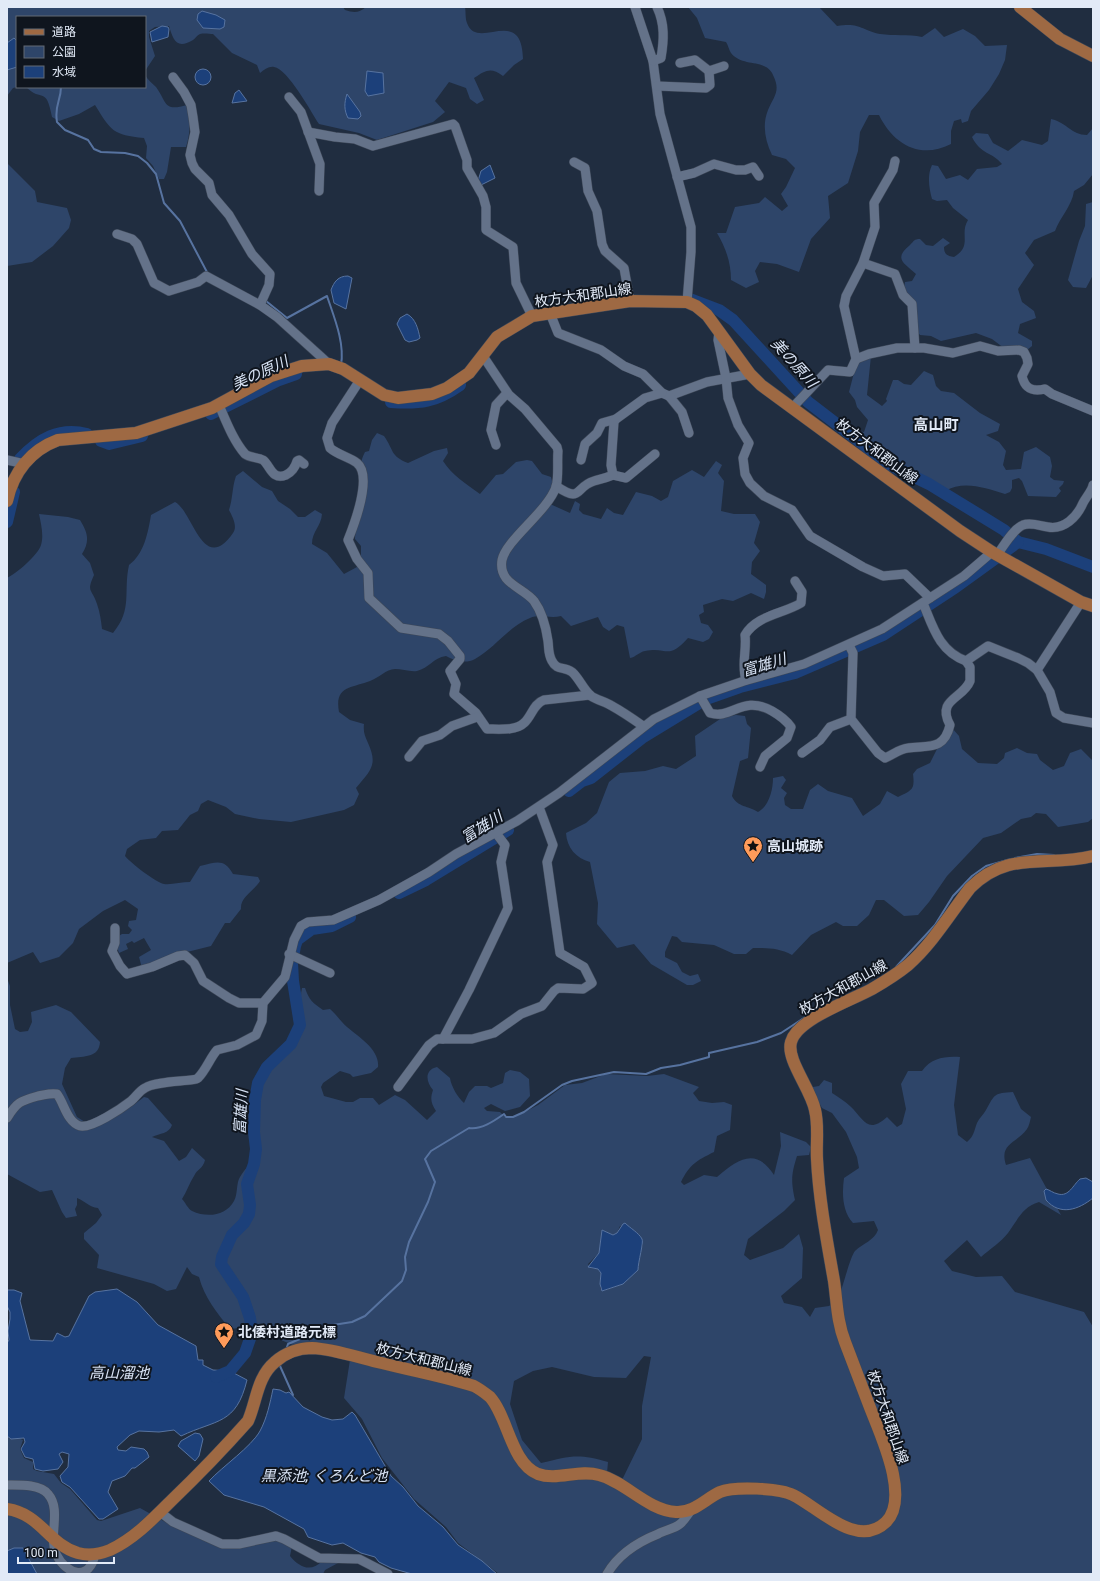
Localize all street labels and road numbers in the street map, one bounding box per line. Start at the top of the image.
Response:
street label: 枚方大和郡山線 [533,280,633,310]
street label: 枚方大和郡山線 [833,415,921,487]
street label: 枚方大和郡山線 [796,956,890,1018]
street label: 枚方大和郡山線 [375,1339,473,1379]
street label: 枚方大和郡山線 [864,1368,912,1466]

